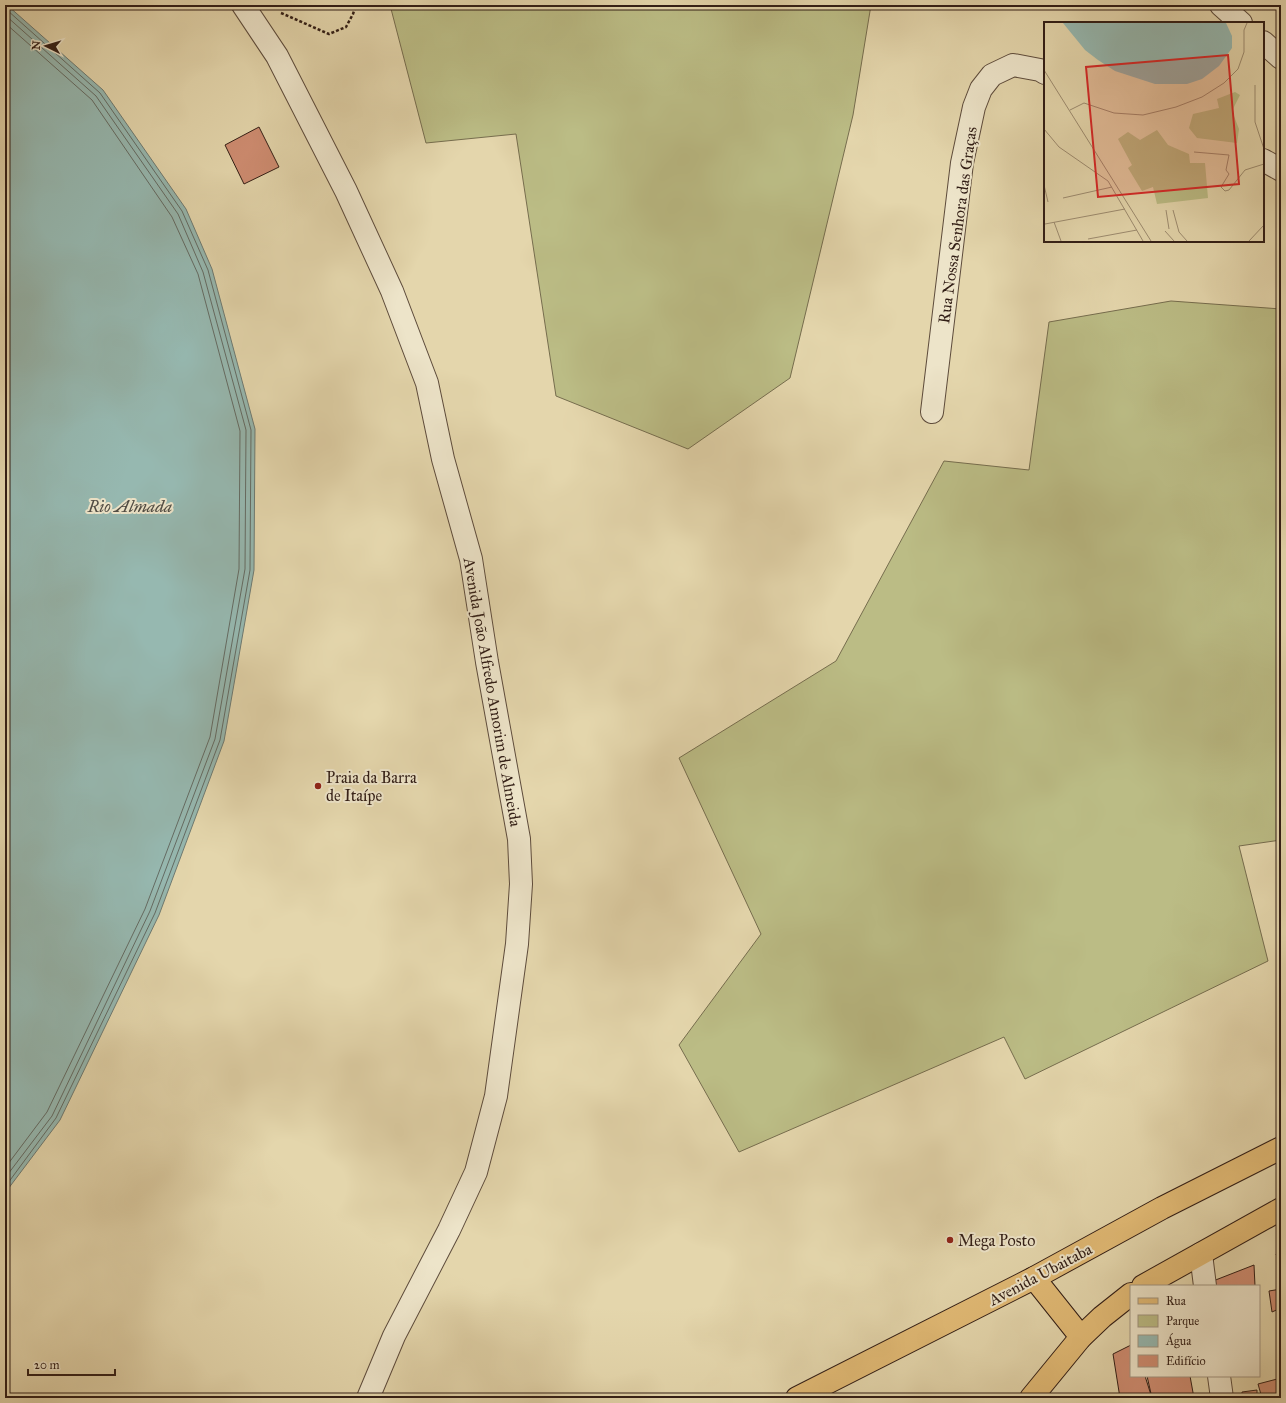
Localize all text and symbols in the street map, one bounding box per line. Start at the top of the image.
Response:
inset map [1044,22,1264,242]
north arrow [26,26,66,66]
text: N [30,39,43,50]
street label: Rua Nossa Senhora das Graças [934,125,981,325]
water label: Rio Almada [87,496,172,517]
street label: Avenida João Alfredo Amorim de Almeida [458,555,526,829]
place label: Praia da Barra de Itaípe [326,768,417,805]
marker: Praia da Barra de Itaípe [313,781,323,791]
place label: Mega Posto [958,1231,1035,1251]
marker: Mega Posto [945,1235,955,1245]
street label: Avenida Ubaitaba [984,1239,1095,1310]
legend [1130,1285,1260,1377]
text: Rua [1166,1294,1187,1308]
text: Parque [1166,1314,1199,1329]
text: Água [1165,1333,1192,1349]
scale bar [28,1351,115,1377]
text: Edifício [1166,1354,1206,1368]
text: 20 m [34,1358,60,1372]

